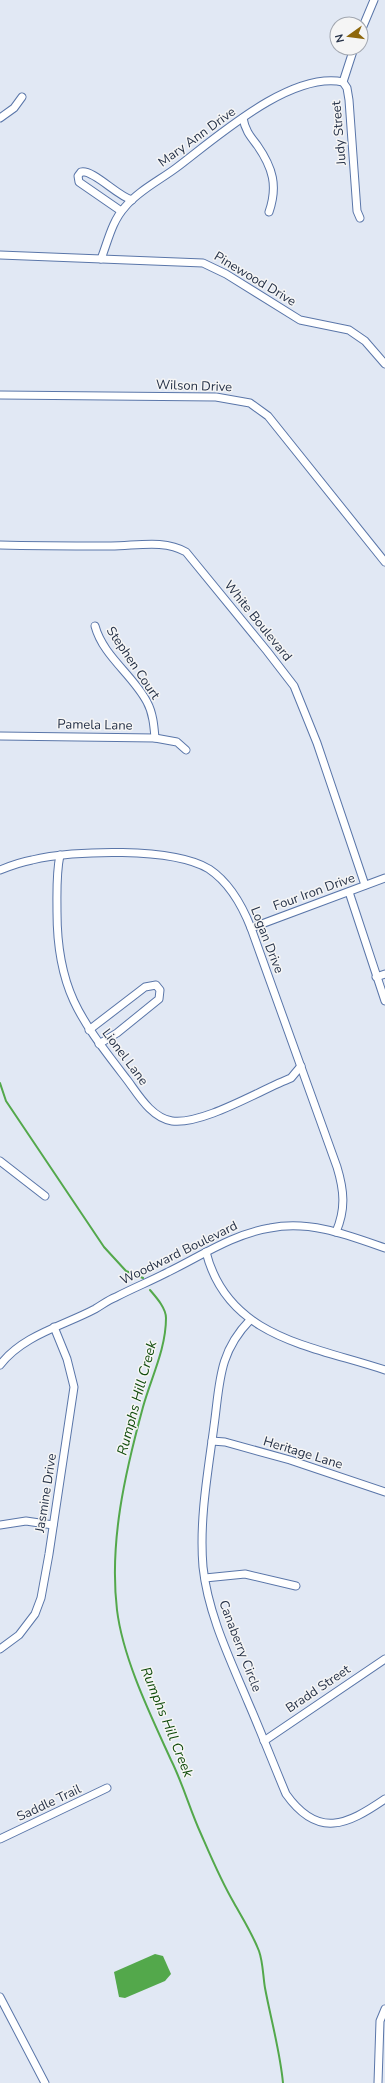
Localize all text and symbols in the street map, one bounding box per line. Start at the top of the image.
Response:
north arrow [329,16,369,56]
text: N [332,32,348,44]
street label: Judy Street [327,100,351,167]
street label: Mary Ann Drive [155,103,239,171]
street label: Pinewood Drive [211,247,299,311]
street label: Wilson Drive [156,376,232,396]
street label: White Boulevard [220,577,296,665]
street label: Stephen Court [102,623,164,703]
street label: Pamela Lane [57,715,133,735]
street label: Four Iron Drive [270,869,358,915]
street label: Logan Drive [246,904,288,976]
street label: Lionel Lane [98,1025,152,1089]
street label: Woodward Boulevard [117,1217,241,1289]
water label: Rumphs Hill Creek [113,1338,162,1457]
street label: Heritage Lane [261,1432,345,1474]
street label: Jasmine Drive [31,1452,61,1535]
street label: Canaberry Circle [214,1598,266,1695]
street label: Bradd Street [282,1661,354,1717]
water label: Rumphs Hill Creek [136,1664,198,1781]
street label: Saddle Trail [14,1780,84,1826]

